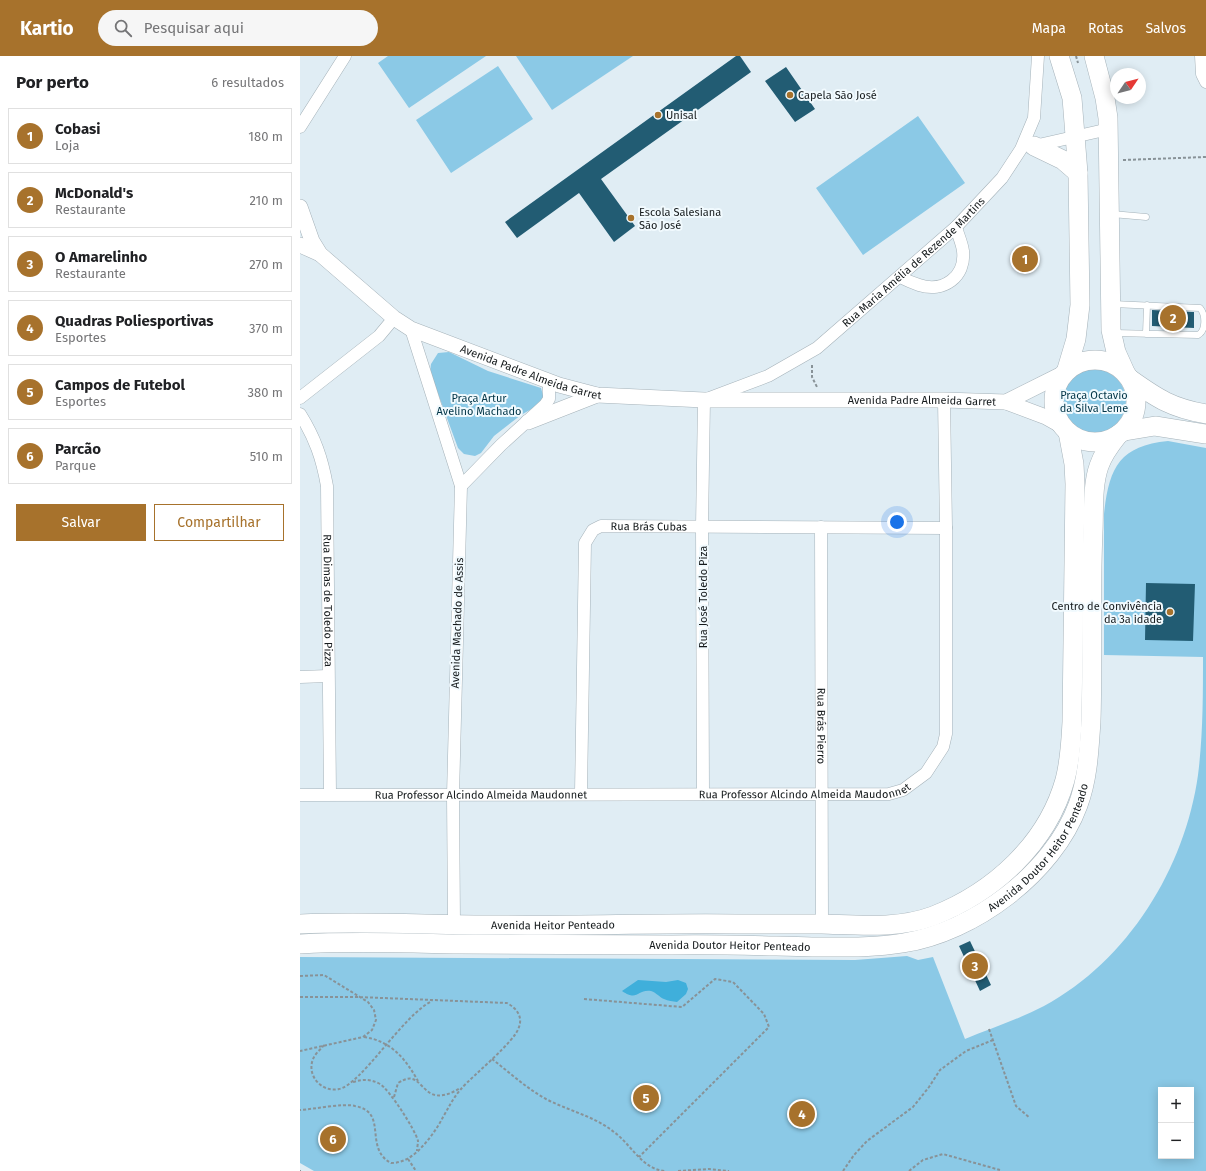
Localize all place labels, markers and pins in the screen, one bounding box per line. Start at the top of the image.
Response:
place label: Capela São José [798,89,877,102]
marker: Capela São José [785,90,795,100]
place label: Unisal [666,109,697,122]
marker: Unisal [653,110,663,120]
place label: Escola Salesiana São José [639,206,721,232]
marker: Escola Salesiana São José [626,213,636,223]
pin: 1 [1012,244,1038,274]
pin: 2 [1160,303,1186,333]
place label: Centro de Convivência da 3a idade [1052,600,1162,626]
marker: Centro de Convivência da 3a idade [1165,607,1175,617]
pin: 3 [962,951,988,981]
pin: 5 [633,1083,659,1113]
pin: 4 [789,1099,815,1129]
pin: 6 [320,1124,346,1154]

